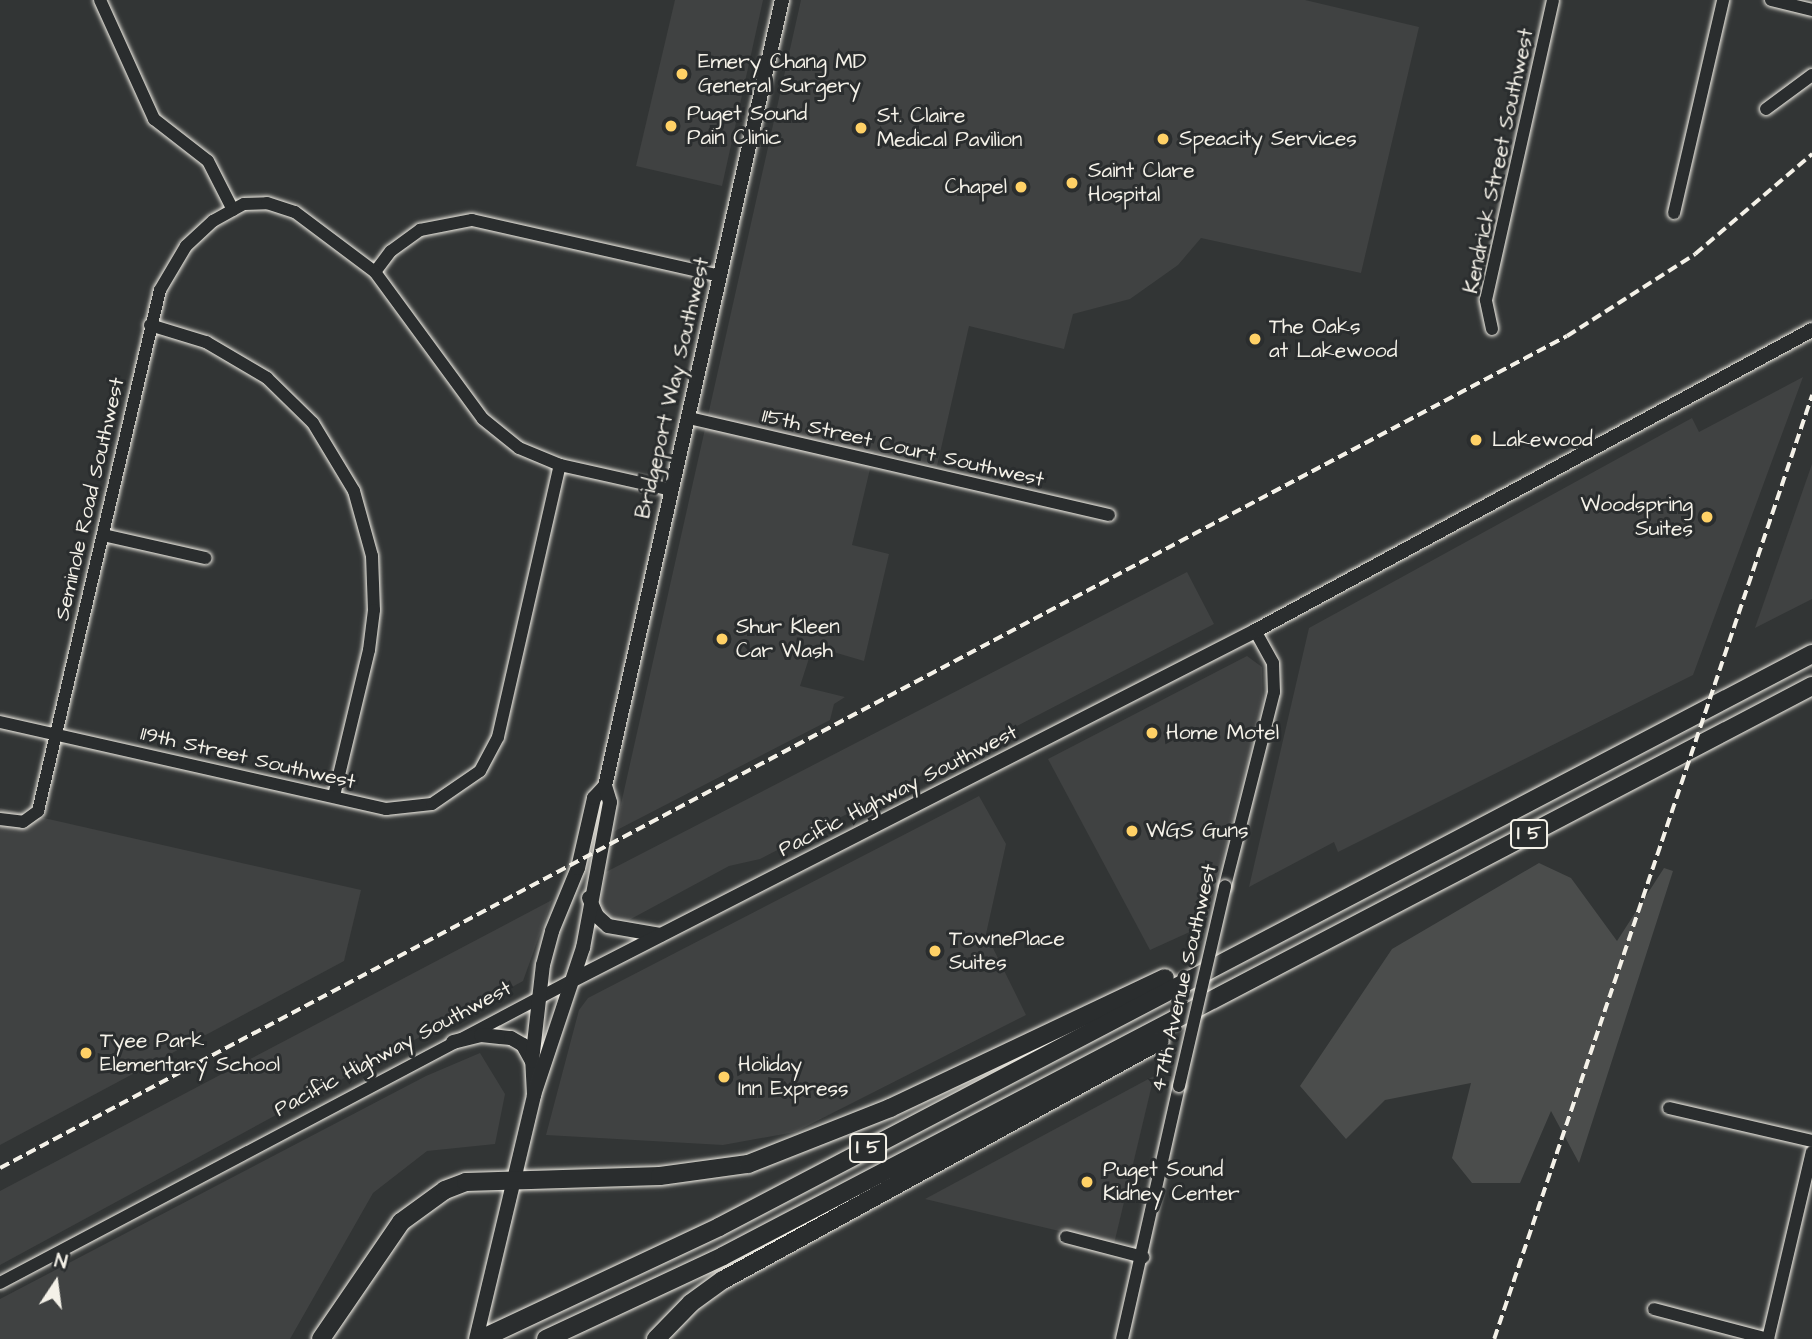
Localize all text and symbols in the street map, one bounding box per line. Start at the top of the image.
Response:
street label: Kendrick Street Southwest [1459,26,1539,296]
place label: Emery Chang MD General Surgery [698,49,866,99]
marker: Emery Chang MD General Surgery [672,64,692,84]
place label: Puget Sound Pain Clinic [687,101,807,151]
place label: St. Claire Medical Pavilion [877,103,1022,153]
marker: Puget Sound Pain Clinic [661,116,681,136]
marker: St. Claire Medical Pavilion [851,118,871,138]
place label: Speacity Services [1179,126,1357,152]
marker: Speacity Services [1153,129,1173,149]
place label: Saint Clare Hospital [1088,158,1195,208]
marker: Saint Clare Hospital [1062,173,1082,193]
place label: Chapel [945,174,1007,200]
marker: Chapel [1013,179,1029,195]
street label: Bridgeport Way Southwest [631,255,715,521]
place label: The Oaks at Lakewood [1269,314,1397,364]
marker: The Oaks at Lakewood [1247,331,1263,347]
street label: Seminole Road Southwest [50,375,130,623]
street label: 115th Street Court Southwest [759,403,1047,493]
place label: Lakewood [1492,427,1593,453]
marker: Lakewood [1466,430,1486,450]
place label: Woodspring Suites [1581,492,1693,542]
marker: Woodspring Suites [1699,509,1715,525]
place label: Shur Kleen Car Wash [736,614,840,664]
marker: Shur Kleen Car Wash [714,631,730,647]
street label: Pacific Highway Southwest [774,720,1022,862]
place label: Home Motel [1166,720,1279,746]
street label: 119th Street Southwest [138,721,358,795]
marker: Home Motel [1144,725,1160,741]
place label: WGS Guns [1146,818,1248,844]
road number: I 5 [1510,818,1548,849]
marker: WGS Guns [1124,823,1140,839]
street label: 47th Avenue Southwest [1145,861,1223,1095]
place label: TownePlace Suites [949,926,1065,976]
marker: TownePlace Suites [927,943,943,959]
street label: Pacific Highway Southwest [270,976,516,1122]
place label: Tyee Park Elementary School [100,1028,280,1078]
marker: Tyee Park Elementary School [78,1045,94,1061]
place label: Holiday Inn Express [738,1052,849,1102]
marker: Holiday Inn Express [716,1069,732,1085]
road number: I 5 [849,1132,887,1164]
place label: Puget Sound Kidney Center [1103,1157,1240,1207]
marker: Puget Sound Kidney Center [1077,1172,1097,1192]
north arrow [21,1248,91,1318]
text: N [52,1248,70,1277]

